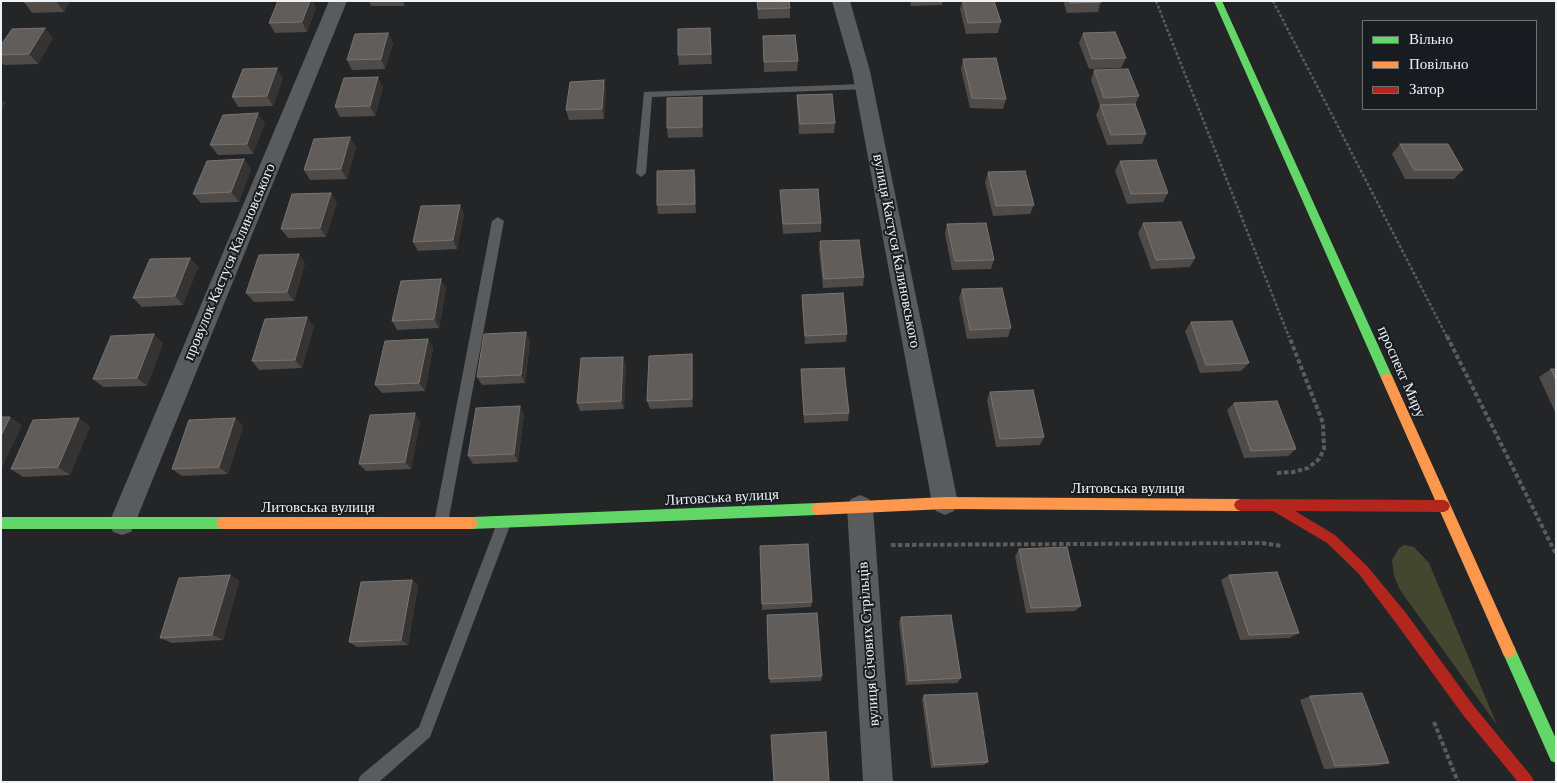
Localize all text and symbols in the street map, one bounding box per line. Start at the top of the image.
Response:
legend [1362,20,1537,110]
text: Вільно [1409,31,1453,47]
text: Повільно [1409,56,1468,72]
text: Затор [1409,81,1444,97]
street label: вулиця Кастуся Калиновського [868,152,924,350]
street label: провулок Кастуся Калиновського [180,161,280,363]
street label: проспект Миру [1373,323,1429,421]
street label: Литовська вулиця [1071,480,1185,498]
street label: Литовська вулиця [665,486,779,510]
street label: Литовська вулиця [261,499,375,517]
street label: вулиця Січових Стрільців [854,561,884,727]

